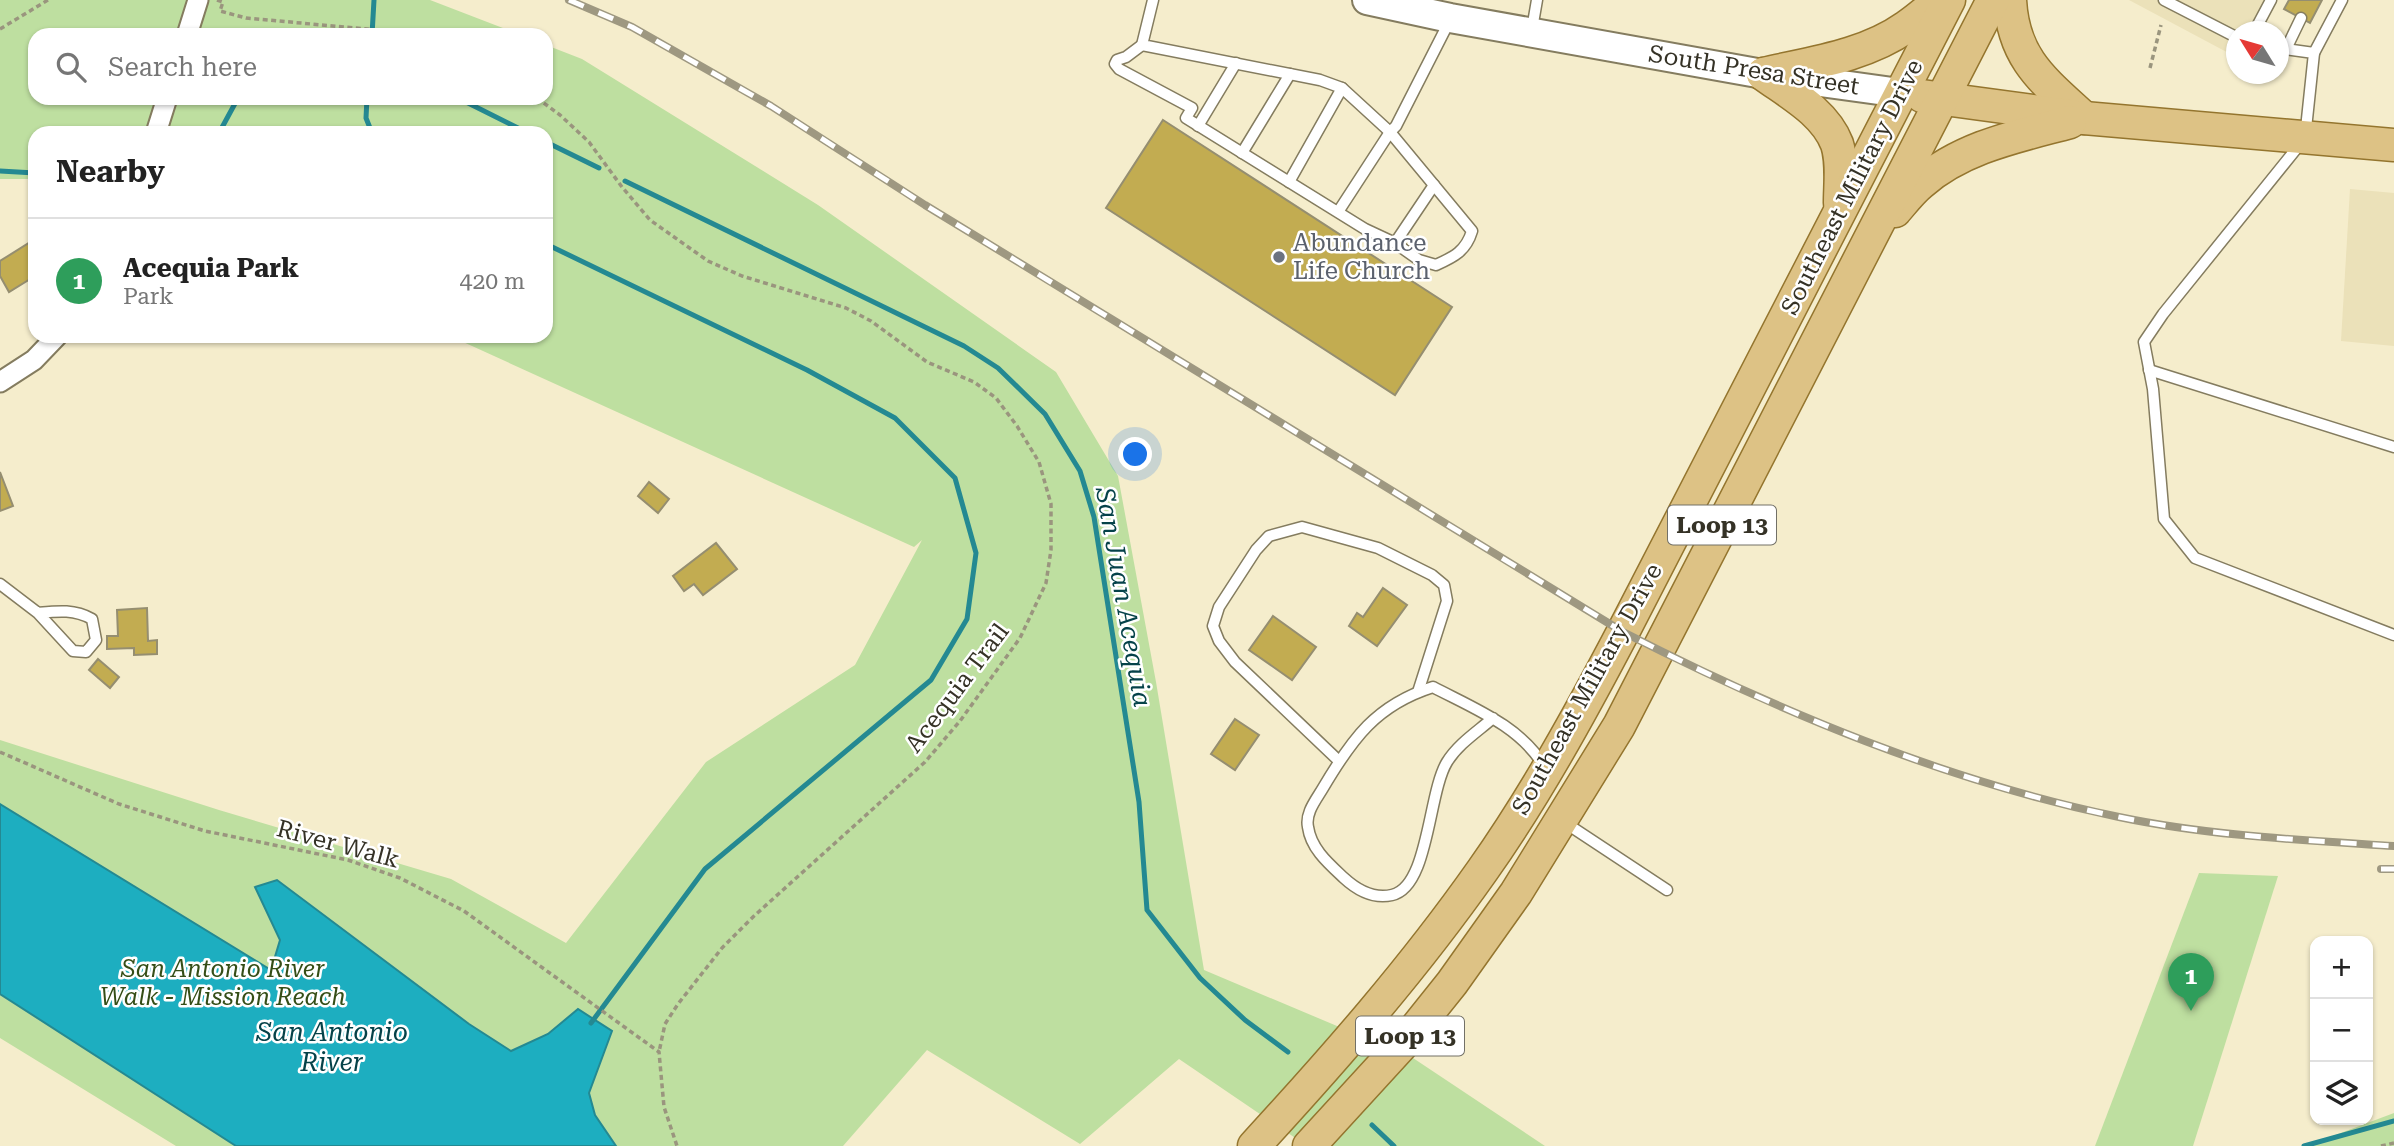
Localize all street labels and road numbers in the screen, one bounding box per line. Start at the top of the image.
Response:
street label: South Presa Street [1647,40,1861,100]
street label: Southeast Military Drive [1775,55,1929,319]
road number: Loop 13 [1668,505,1776,544]
street label: Southeast Military Drive [1506,559,1668,819]
street label: Acequia Trail [899,618,1015,758]
street label: River Walk [274,814,402,874]
road number: Loop 13 [1356,1016,1464,1056]

